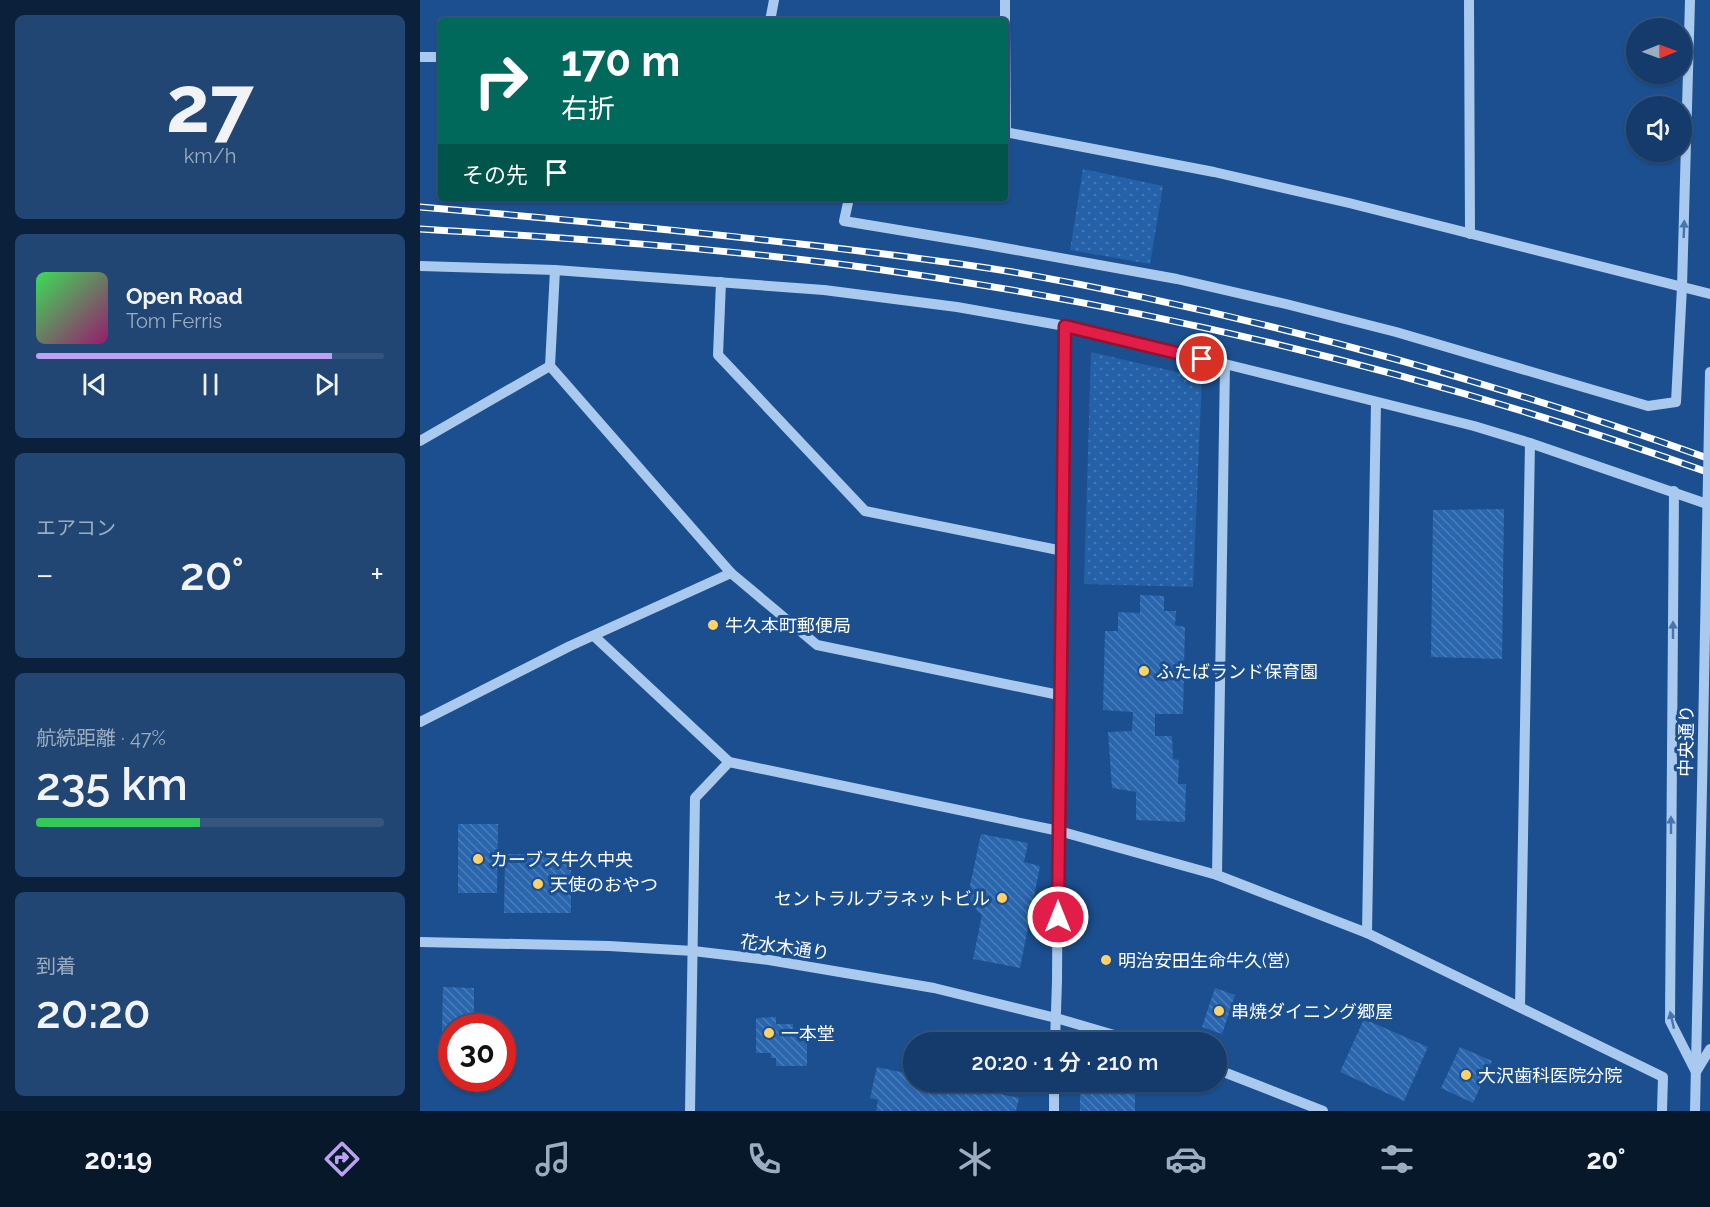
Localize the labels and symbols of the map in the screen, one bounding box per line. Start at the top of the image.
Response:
north arrow [1626,18,1692,84]
one-way arrow [1679,219,1688,238]
pin [1176,333,1227,384]
place label: 牛久本町郵便局 [725,615,851,636]
marker: 牛久本町郵便局 [706,618,720,632]
one-way arrow [1668,621,1678,640]
place label: ふたばランド保育園 [1156,661,1318,682]
marker: ふたばランド保育園 [1137,664,1151,678]
street label: 中央通り [1675,705,1697,777]
one-way arrow [1666,816,1676,835]
place label: カーブス牛久中央 [490,849,633,870]
marker: カーブス牛久中央 [471,852,485,866]
place label: 天使のおやつ [550,874,658,895]
marker: 天使のおやつ [531,877,545,891]
position arrow [1026,885,1090,949]
place label: セントラルプラネットビル [774,888,990,909]
marker: セントラルプラネットビル [995,891,1009,905]
street label: 花水木通り [739,930,831,964]
place label: 明治安田生命牛久(営) [1118,950,1290,971]
marker: 明治安田生命牛久(営) [1099,953,1113,967]
place label: 串焼ダイニング郷屋 [1231,1001,1393,1022]
marker: 串焼ダイニング郷屋 [1212,1004,1226,1018]
one-way arrow [1667,1010,1676,1029]
speed limit sign: 30 [438,1014,516,1092]
place label: 一本堂 [781,1023,835,1044]
marker: 一本堂 [762,1026,776,1040]
place label: 大沢歯科医院分院 [1478,1065,1622,1086]
marker: 大沢歯科医院分院 [1459,1068,1473,1082]

